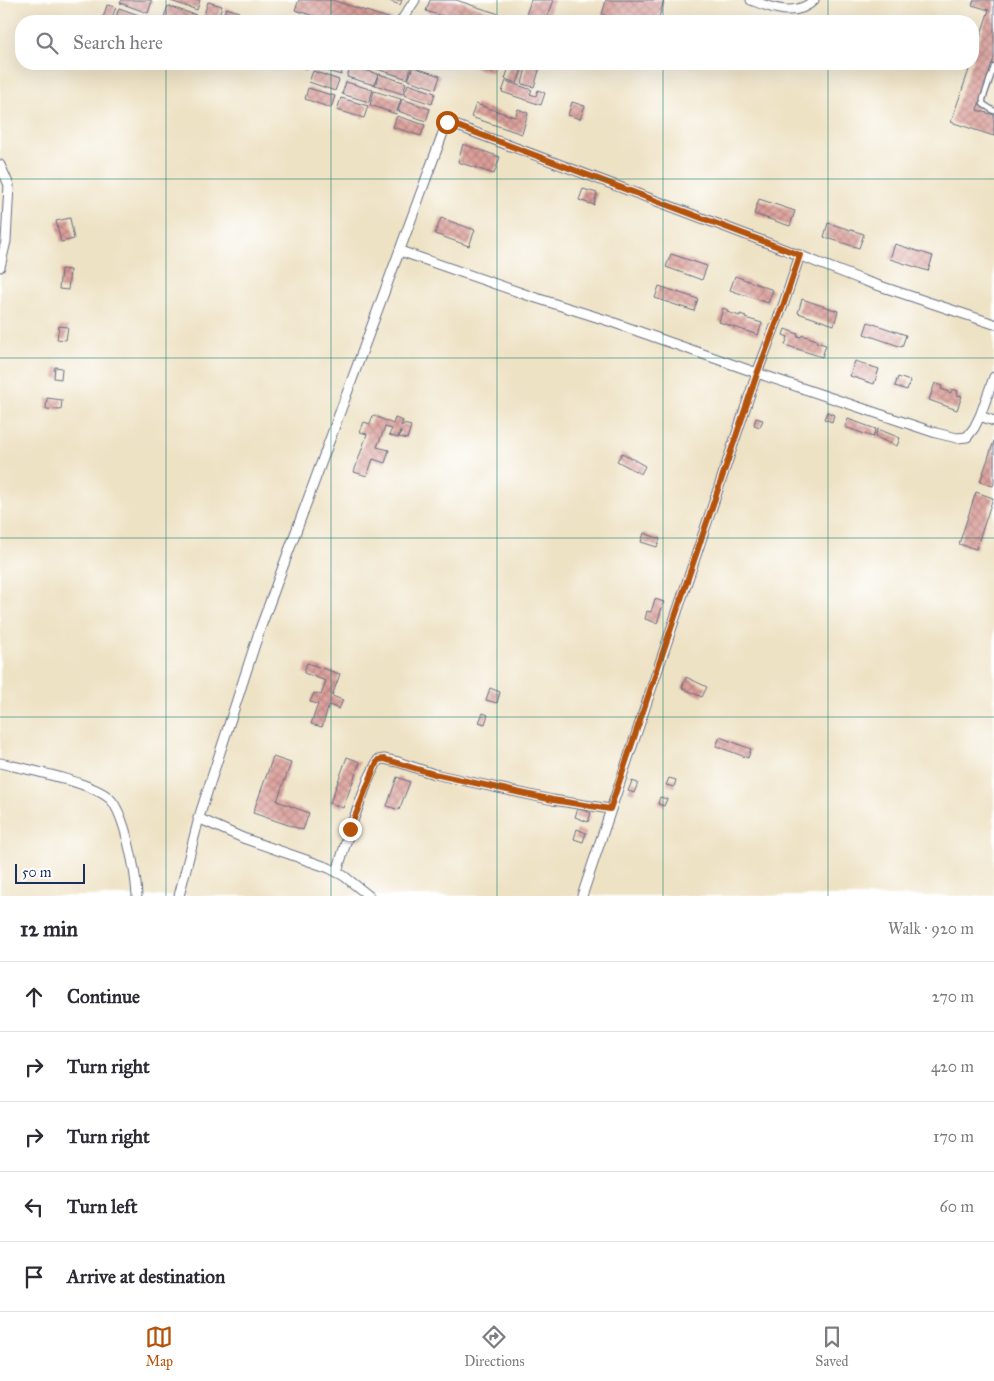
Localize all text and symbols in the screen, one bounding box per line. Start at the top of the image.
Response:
search box [15,15,979,70]
icon: search [33,29,61,57]
text: Search here [73,31,163,54]
route start [436,111,459,134]
route end [339,818,362,841]
scale bar [15,861,85,884]
text: 50 m [22,864,51,881]
text: 12 min [20,916,78,942]
text: Walk · 920 m [888,919,974,938]
icon: ahead [20,983,48,1011]
text: Continue [67,985,140,1008]
text: 270 m [932,987,974,1006]
icon: right [20,1053,48,1081]
text: Turn right [67,1055,150,1078]
text: 420 m [931,1057,974,1076]
icon: right [20,1123,48,1151]
text: Turn right [67,1125,150,1148]
text: 170 m [933,1127,974,1146]
icon: left [20,1193,48,1221]
text: Turn left [67,1195,137,1218]
text: 60 m [940,1197,974,1216]
icon: arrive [20,1263,48,1291]
text: Arrive at destination [67,1265,225,1288]
tab: Map [145,1323,173,1370]
tab: Directions [464,1323,525,1370]
tab: Saved [815,1323,849,1370]

